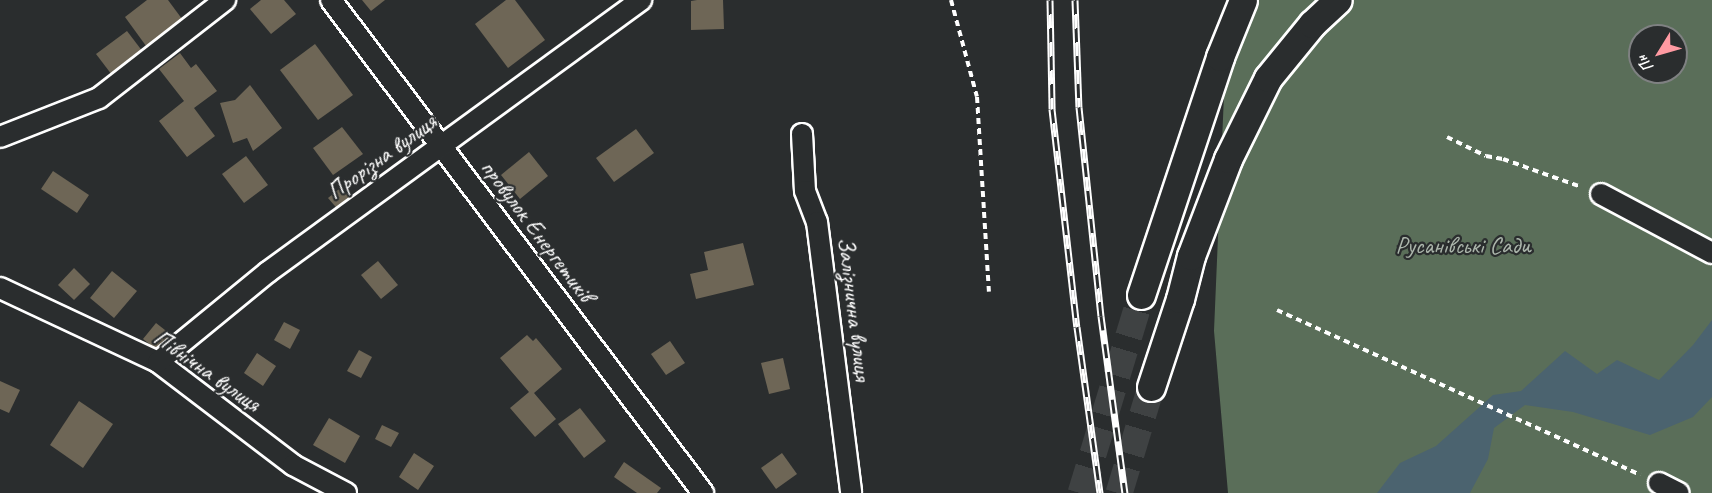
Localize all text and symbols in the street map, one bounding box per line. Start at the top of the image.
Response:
north arrow [1628,24,1688,84]
text: Пн [1632,51,1658,76]
street label: Прорізна вулиця [321,107,443,207]
street label: провулок Енергетиків [475,155,599,307]
park label: Русанівські Сади [1395,232,1531,260]
street label: Залізнична вулиця [831,235,877,383]
street label: Північна вулиця [148,323,266,419]

